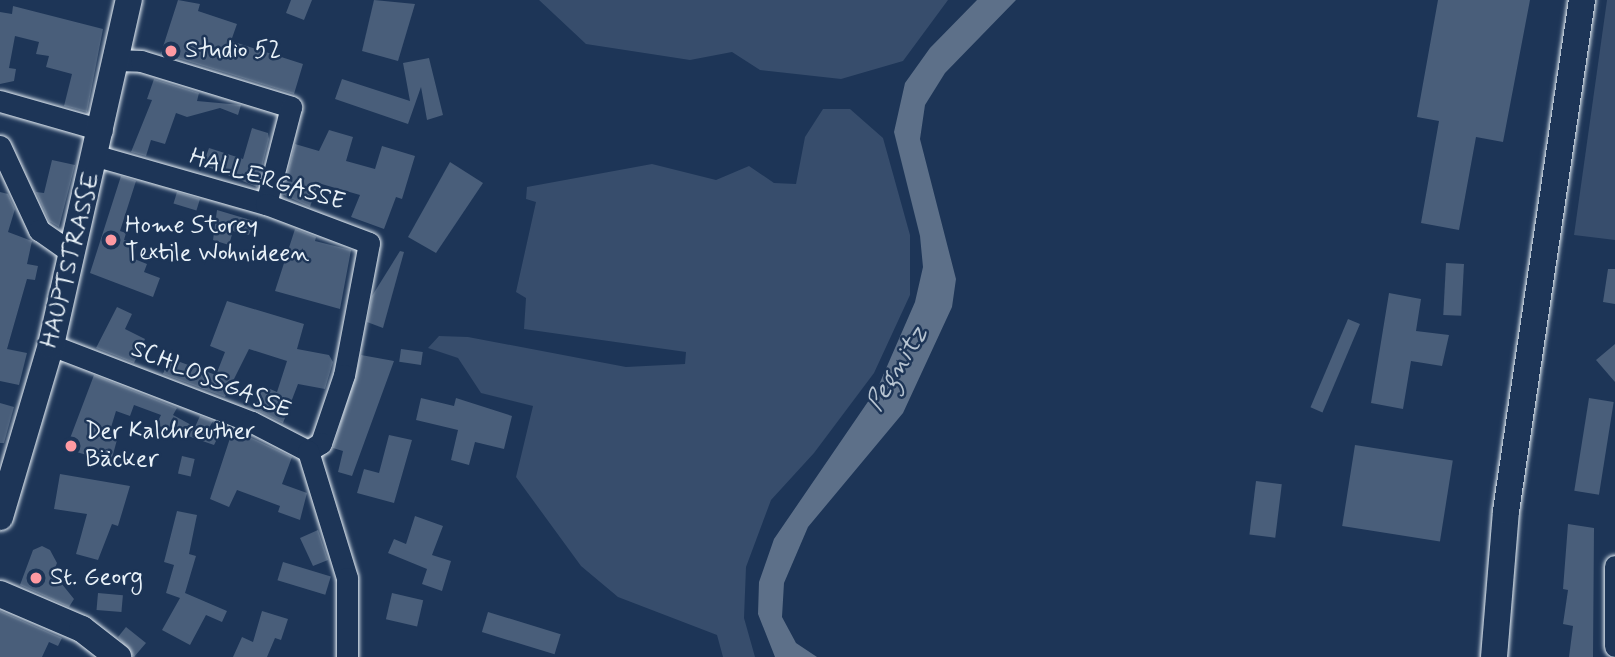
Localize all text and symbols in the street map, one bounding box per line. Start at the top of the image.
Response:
place label: Studio 52 [185,37,281,65]
marker: Studio 52 [163,43,179,59]
street label: HALLERGASSE [186,143,348,217]
street label: HAUPTSTRASSE [35,169,107,351]
place label: Home Storey Textile Wohnideen [125,212,314,268]
marker: Home Storey Textile Wohnideen [103,232,119,248]
water label: Pegnitz [860,321,936,417]
street label: SCHLOSSGASSE [127,335,295,425]
place label: Der Kalchreuther Bäcker [85,418,259,474]
marker: Der Kalchreuther Bäcker [63,438,79,454]
place label: St. Georg [50,564,143,592]
marker: St. Georg [28,570,44,586]

